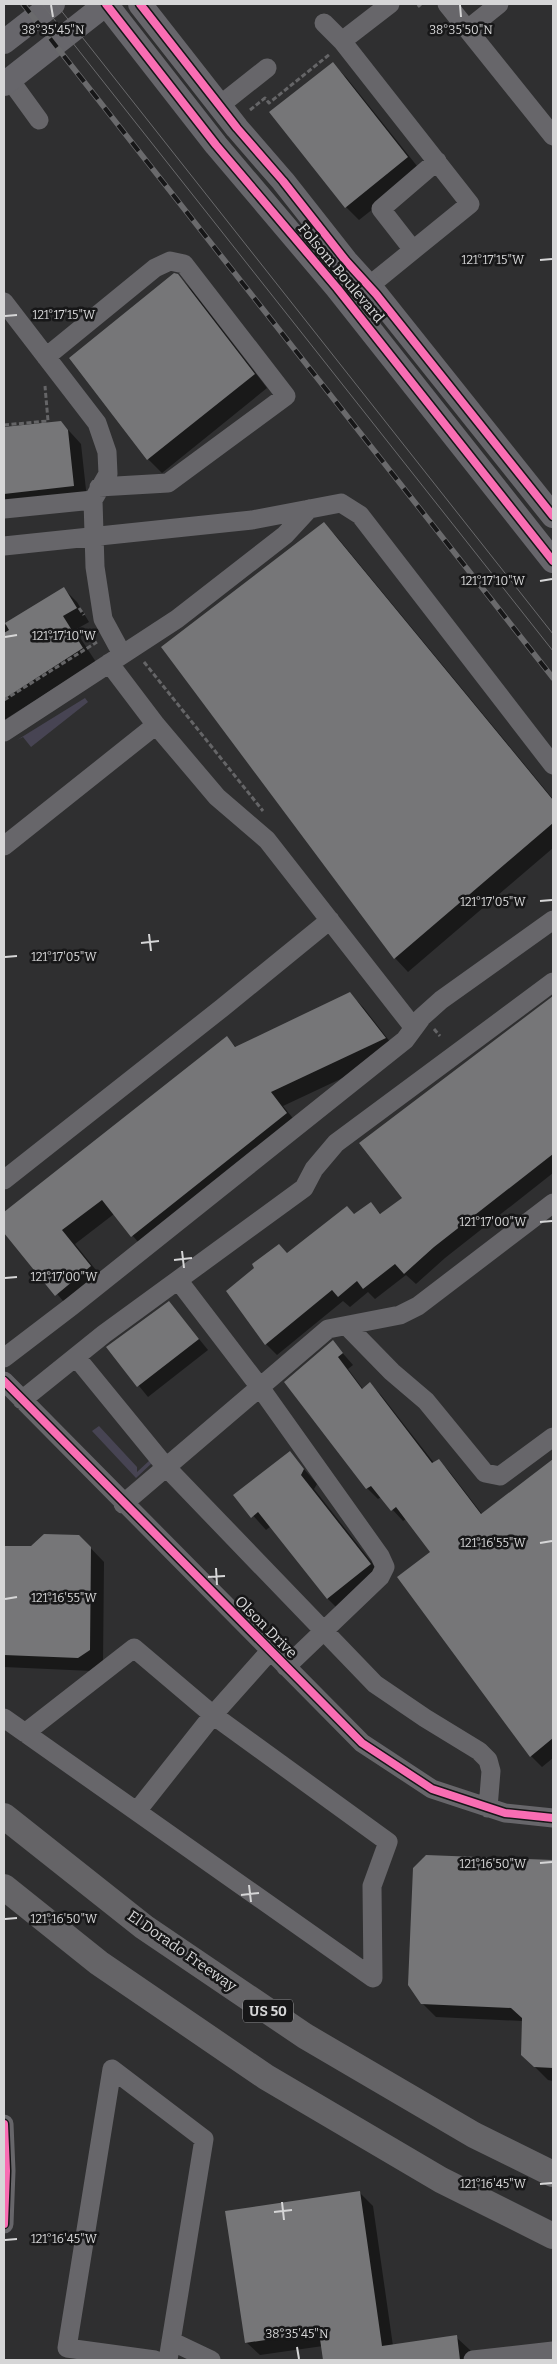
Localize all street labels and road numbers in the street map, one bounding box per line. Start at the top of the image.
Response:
street label: Folsom Boulevard [294,220,388,327]
street label: Olson Drive [231,1592,301,1662]
street label: El Dorado Freeway [124,1907,240,1995]
road number: US 50 [243,2000,293,2022]

